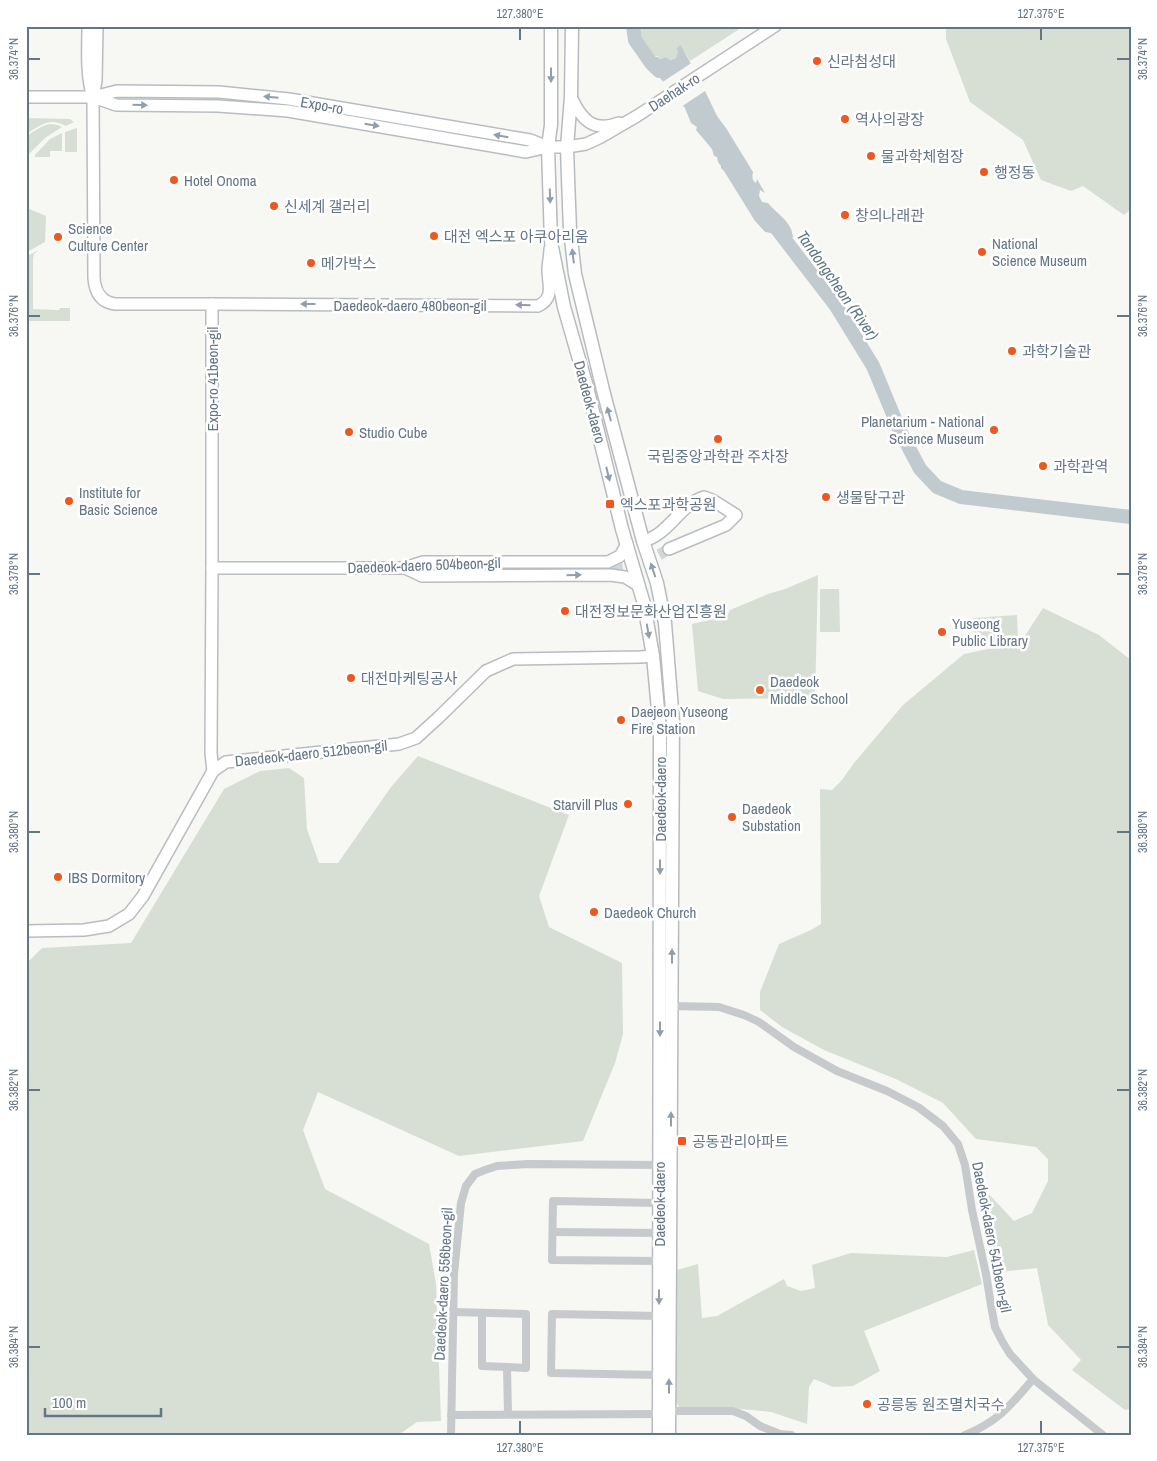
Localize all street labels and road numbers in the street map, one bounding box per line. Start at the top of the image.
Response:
street label: Daehak-ro [644,67,704,116]
street label: Expo-ro [299,91,345,119]
street label: Daedeok-daero 480beon-gil [333,295,487,316]
street label: Expo-ro 41beon-gil [202,327,223,431]
street label: Daedeok-daero [569,358,611,446]
street label: Daedeok-daero 504beon-gil [347,552,501,578]
street label: Daedeok-daero 512beon-gil [234,735,388,771]
street label: Daedeok-daero [650,756,671,841]
street label: Daedeok-daero 541beon-gil [967,1160,1017,1314]
street label: Daedeok-daero [649,1161,670,1246]
street label: Daedeok-daero 556beon-gil [429,1207,457,1361]

